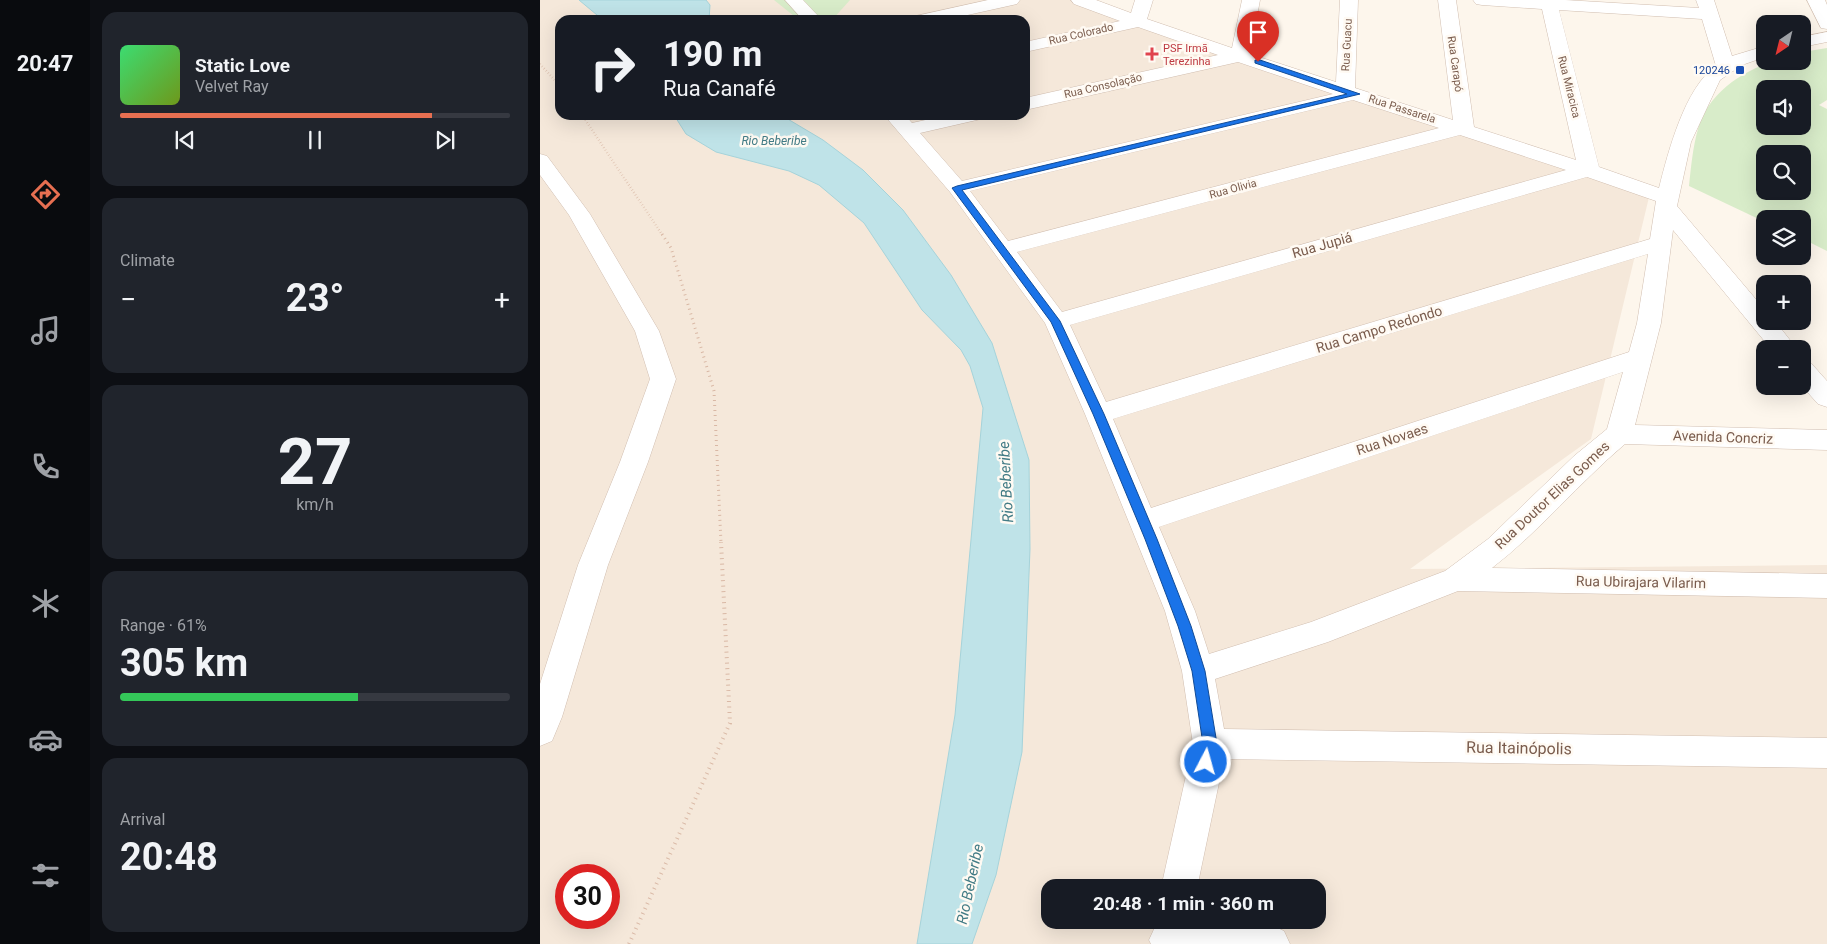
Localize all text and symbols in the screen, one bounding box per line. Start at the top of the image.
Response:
pin [1237,11,1279,62]
north arrow [1756,15,1811,70]
map controls [1756,15,1811,395]
icon: arrive [1244,18,1272,46]
street label: Rua Guacu [1339,18,1355,72]
street label: Rua Colorado [1047,20,1115,48]
text: 190 m [663,34,762,75]
icon: right [580,35,645,100]
street label: Rua Carapó [1445,35,1465,93]
place label: PSF Irmã Terezinha [1163,42,1211,68]
marker: PSF Irmã Terezinha [1145,47,1159,61]
text: 20:47 [17,51,73,76]
text: Static Love [195,54,290,77]
street label: Rua Miracica [1555,55,1583,119]
place label: 120246 [1693,64,1730,77]
marker: 120246 [1734,64,1746,76]
street label: Rua Consolação [1063,71,1143,101]
text: Rua Canafé [663,76,776,101]
text: Velvet Ray [195,77,269,96]
button: sound [1756,80,1811,135]
street label: Rua Passarela [1367,92,1437,126]
icon: previous [171,126,199,154]
icon: pause [301,126,329,154]
icon: next [431,126,459,154]
water label: Rio Beberibe [741,134,807,148]
button: search [1756,145,1811,200]
street label: Rua Olivia [1208,176,1258,202]
icon: directions [28,177,63,212]
button: layers [1756,210,1811,265]
street label: Rua Jupiá [1290,229,1354,261]
text: Climate [120,251,175,270]
button: + [1756,275,1811,330]
text: 23° [286,276,344,320]
text: − [120,283,136,316]
text: + [494,283,510,316]
street label: Rua Campo Redondo [1314,302,1444,356]
icon: music [28,313,63,348]
button: − [1756,340,1811,395]
street label: Rua Novaes [1354,420,1430,458]
text: 27 [278,424,352,500]
street label: Avenida Concriz [1673,427,1773,447]
street label: Rua Doutor Elias Gomes [1492,438,1612,552]
water label: Rio Beberibe [995,441,1017,523]
icon: phone [28,449,63,484]
text: km/h [296,495,334,514]
street label: Rua Ubirajara Vilarim [1576,573,1706,591]
icon: climate [28,586,63,621]
text: Range · 61% [120,616,207,635]
text: 305 km [120,641,248,685]
icon: car [28,722,63,757]
position arrow [1179,735,1231,787]
street label: Rua Itainópolis [1466,738,1572,758]
text: Arrival [120,810,165,829]
text: 20:48 [120,835,218,879]
water label: Rio Beberibe [953,842,987,926]
icon: filters [28,858,63,893]
speed limit sign: 30 [555,864,620,929]
text: 20:48 · 1 min · 360 m [1093,892,1274,915]

